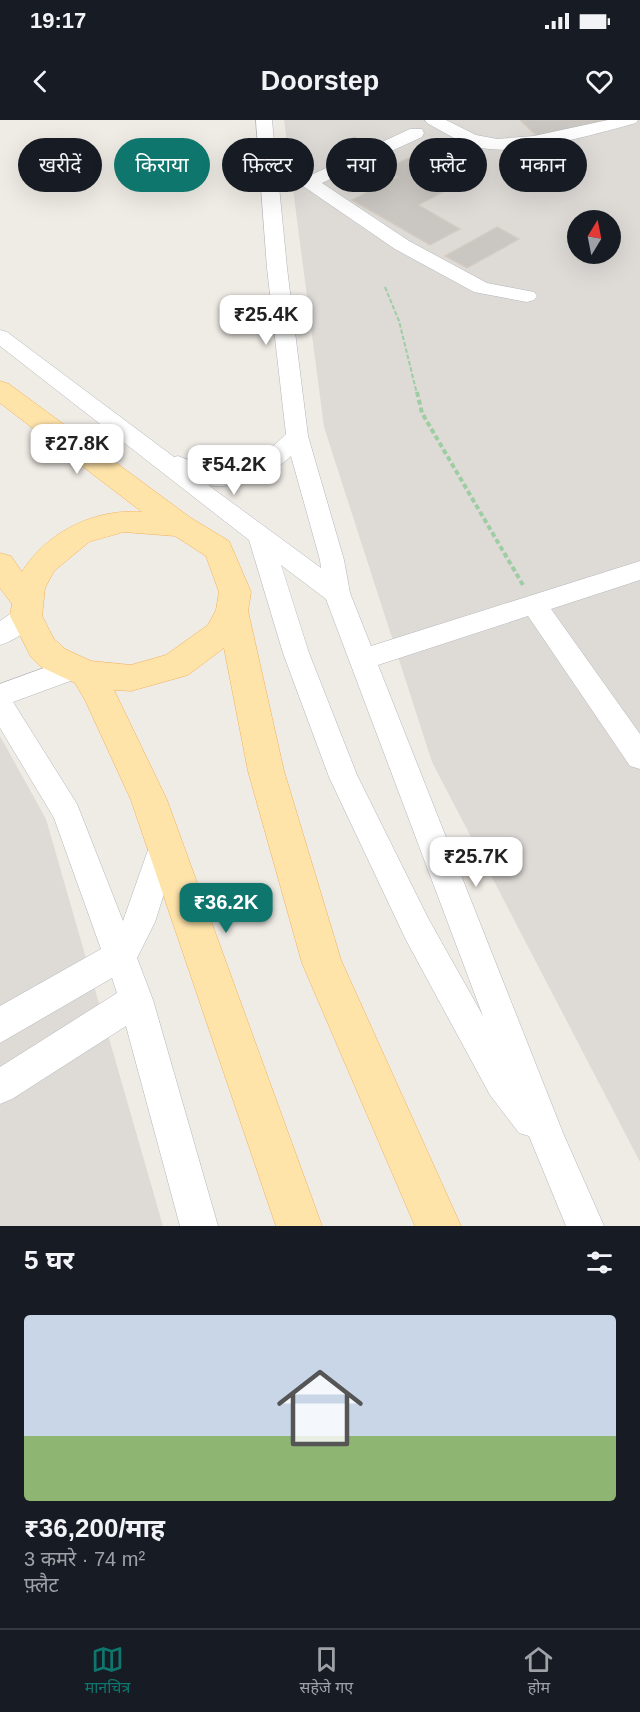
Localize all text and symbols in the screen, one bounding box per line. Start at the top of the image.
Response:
text: 19:17 [30,8,86,33]
icon: back [24,65,57,98]
icon: heart [583,65,616,98]
text: Doorstep [261,66,379,96]
chip: खरीदें [18,138,102,192]
chip: किराया [114,138,210,192]
chip: फ़िल्टर [222,138,314,192]
chip: नया [326,138,397,192]
chip: फ़्लैट [409,138,487,192]
chip: मकान [499,138,587,192]
north arrow [567,210,621,264]
map controls [567,210,621,264]
pin: ₹25.4K [217,295,315,346]
text: ₹25.4K [234,303,298,325]
pin: ₹27.8K [28,424,126,475]
text: ₹27.8K [45,432,109,454]
pin: ₹54.2K [185,445,283,496]
text: ₹54.2K [202,453,266,475]
pin: ₹25.7K [427,837,525,888]
text: ₹25.7K [444,845,508,867]
pin: ₹36.2K [177,883,275,934]
text: ₹36.2K [194,891,258,913]
text: 5 घर [24,1245,74,1275]
icon: filters [583,1246,616,1279]
icon: home [266,1354,374,1462]
text: ₹36,200/माह [24,1513,165,1543]
text: 3 कमरे · 74 m² [24,1548,145,1570]
text: फ़्लैट [24,1574,59,1596]
tab: मानचित्र [85,1643,130,1700]
tab: सहेजे गए [300,1643,353,1700]
tab: होम [522,1643,555,1700]

